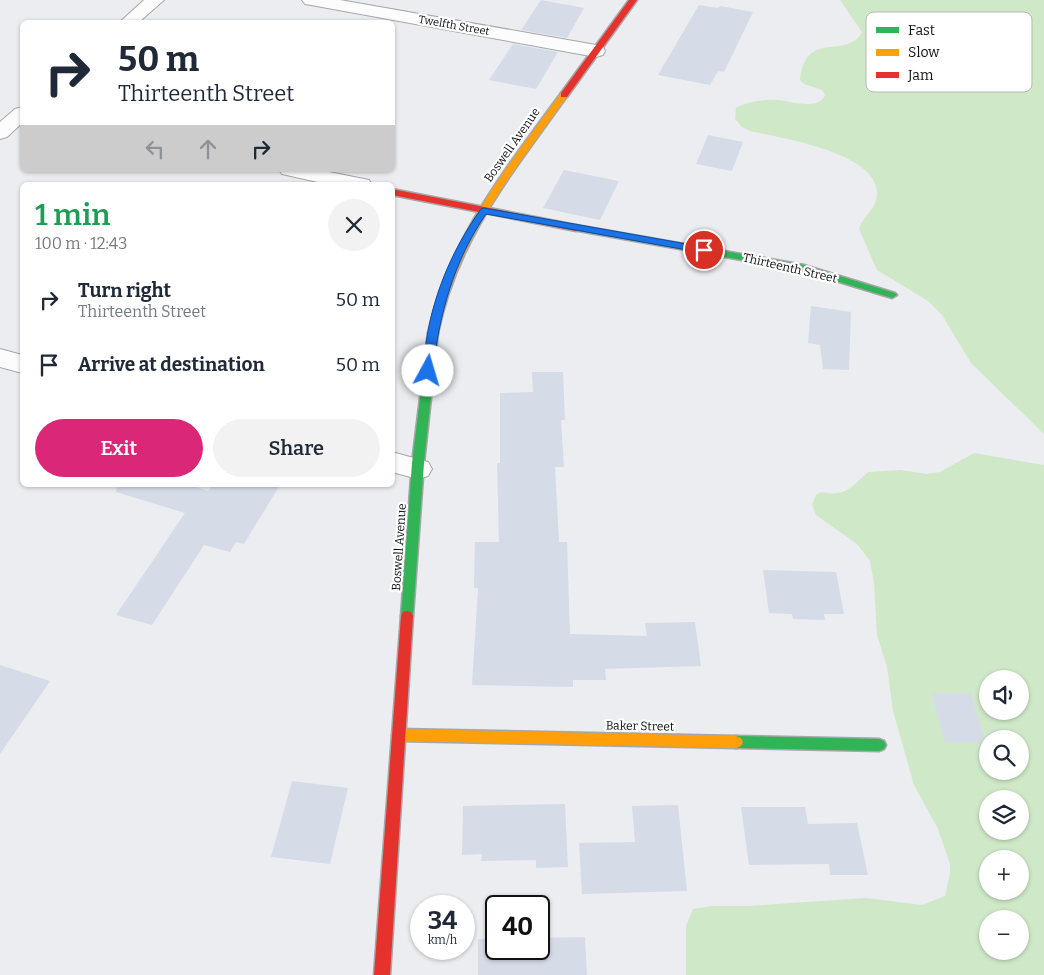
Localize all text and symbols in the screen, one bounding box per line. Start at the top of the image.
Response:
legend [866,12,1032,92]
street label: Twelfth Street [417,13,490,38]
text: Fast [908,22,935,39]
text: 50 m [118,38,199,80]
icon: right [35,40,100,105]
text: Slow [908,44,940,61]
text: Jam [907,67,934,84]
text: Thirteenth Street [118,80,294,107]
street label: Boswell Avenue [481,105,543,185]
icon: left [141,135,169,163]
icon: ahead [194,135,222,163]
icon: right [247,135,275,163]
text: 1 min [35,197,110,233]
button: close [328,199,380,251]
pin [683,229,725,271]
text: 100 m · 12:43 [35,234,127,253]
icon: arrive [690,236,718,264]
street label: Thirteenth Street [742,250,839,286]
text: Turn right [78,279,171,302]
icon: right [35,286,63,314]
text: 50 m [336,288,380,311]
text: Thirteenth Street [78,302,206,321]
position arrow [401,344,453,396]
icon: arrive [35,351,63,379]
text: Arrive at destination [78,353,265,376]
text: 50 m [336,353,380,376]
button: Exit [35,419,203,477]
button: Share [213,419,380,477]
street label: Boswell Avenue [389,503,409,591]
map controls [979,670,1029,960]
button: sound [979,670,1029,720]
street label: Baker Street [606,718,675,734]
button: search [979,730,1029,780]
button: layers [979,790,1029,840]
button: + [979,850,1029,900]
speed limit sign: 40 [485,895,550,960]
text: 34 [428,906,457,936]
button: − [979,910,1029,960]
text: km/h [428,933,457,947]

